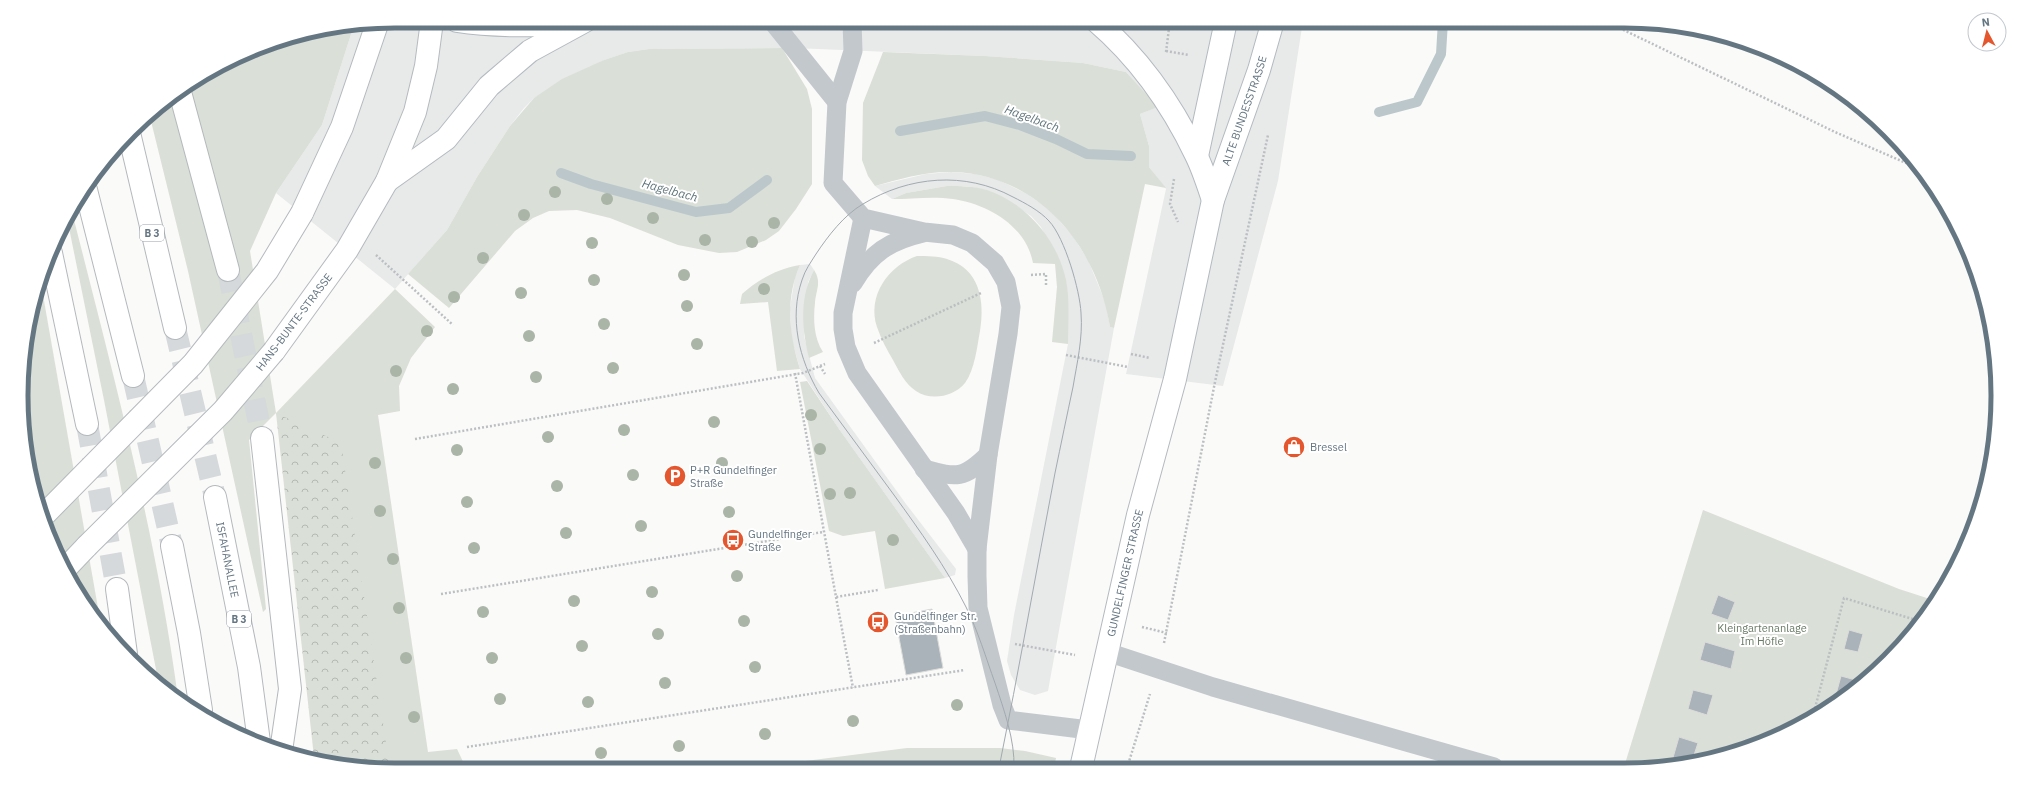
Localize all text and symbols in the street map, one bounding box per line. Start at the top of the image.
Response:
north arrow [1967,12,2007,52]
text: N [1981,15,1991,30]
street label: ALTE BUNDESSTRASSE [1219,54,1270,167]
water label: Hagelbach [1003,101,1062,135]
water label: Hagelbach [640,175,700,205]
road number: B 3 [140,225,164,241]
street label: HANS-BUNTE-STRASSE [253,270,335,374]
shop icon: Bressel [1281,434,1307,460]
place label: Bressel [1310,440,1347,454]
parking icon: P+R Gundelfinger Straße [662,463,688,489]
place label: P+R Gundelfinger Straße [690,463,777,490]
street label: GUNDELFINGER STRASSE [1104,508,1146,638]
street label: ISFAHANALLEE [213,521,242,599]
bus stop icon: Gundelfinger Straße [720,527,746,553]
place label: Gundelfinger Straße [748,527,812,554]
bus stop icon: Gundelfinger Str. (Straßenbahn) [865,609,891,635]
place label: Gundelfinger Str. (Straßenbahn) [894,609,977,636]
road number: B 3 [227,611,251,627]
park label: Kleingartenanlage Im Höfle [1717,621,1807,648]

